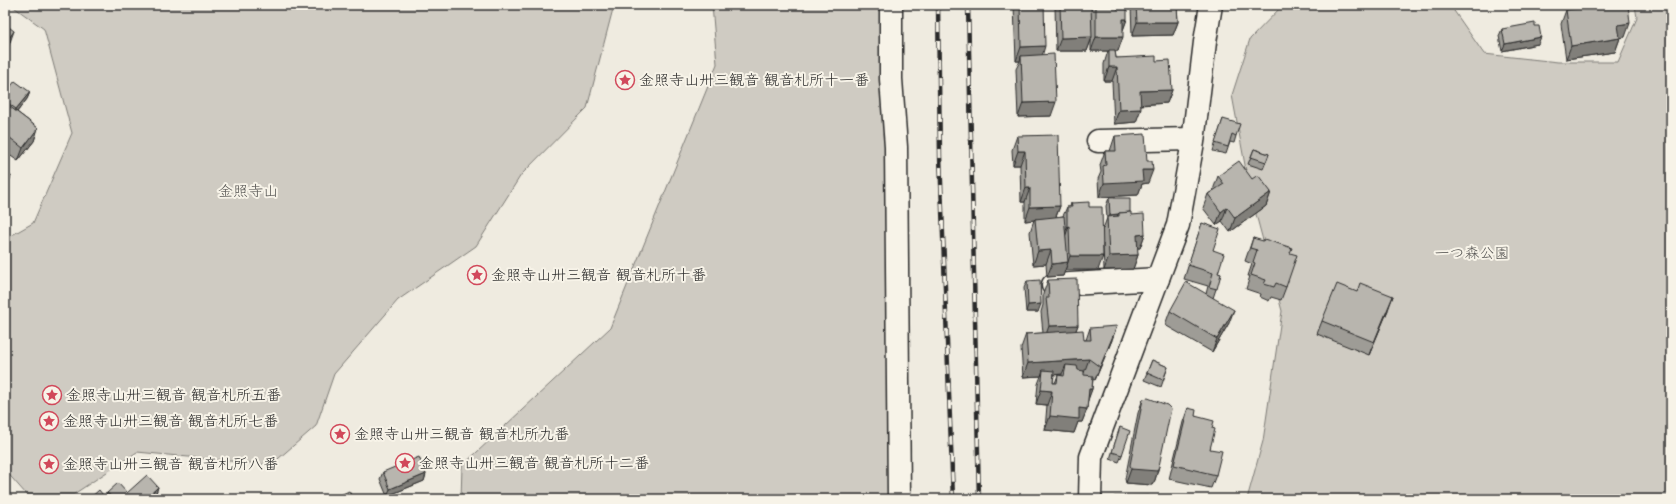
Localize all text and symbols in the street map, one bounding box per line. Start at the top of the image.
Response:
place icon: 金照寺山卅三観音 観音札所十一番 [614,69,636,91]
place label: 金照寺山卅三観音 観音札所十一番 [639,70,869,90]
park label: 金照寺山 [218,181,278,201]
park label: 一つ森公園 [1434,243,1510,263]
place icon: 金照寺山卅三観音 観音札所十番 [466,264,488,286]
place label: 金照寺山卅三観音 観音札所十番 [491,265,706,285]
place icon: 金照寺山卅三観音 観音札所五番 [41,384,63,406]
place label: 金照寺山卅三観音 観音札所五番 [66,385,281,405]
place icon: 金照寺山卅三観音 観音札所七番 [38,410,60,432]
place label: 金照寺山卅三観音 観音札所七番 [63,411,278,431]
place icon: 金照寺山卅三観音 観音札所九番 [329,423,351,445]
place label: 金照寺山卅三観音 観音札所九番 [354,424,569,444]
place icon: 金照寺山卅三観音 観音札所十二番 [394,452,416,474]
place icon: 金照寺山卅三観音 観音札所八番 [38,453,60,475]
place label: 金照寺山卅三観音 観音札所十二番 [419,453,649,473]
place label: 金照寺山卅三観音 観音札所八番 [63,454,278,474]

